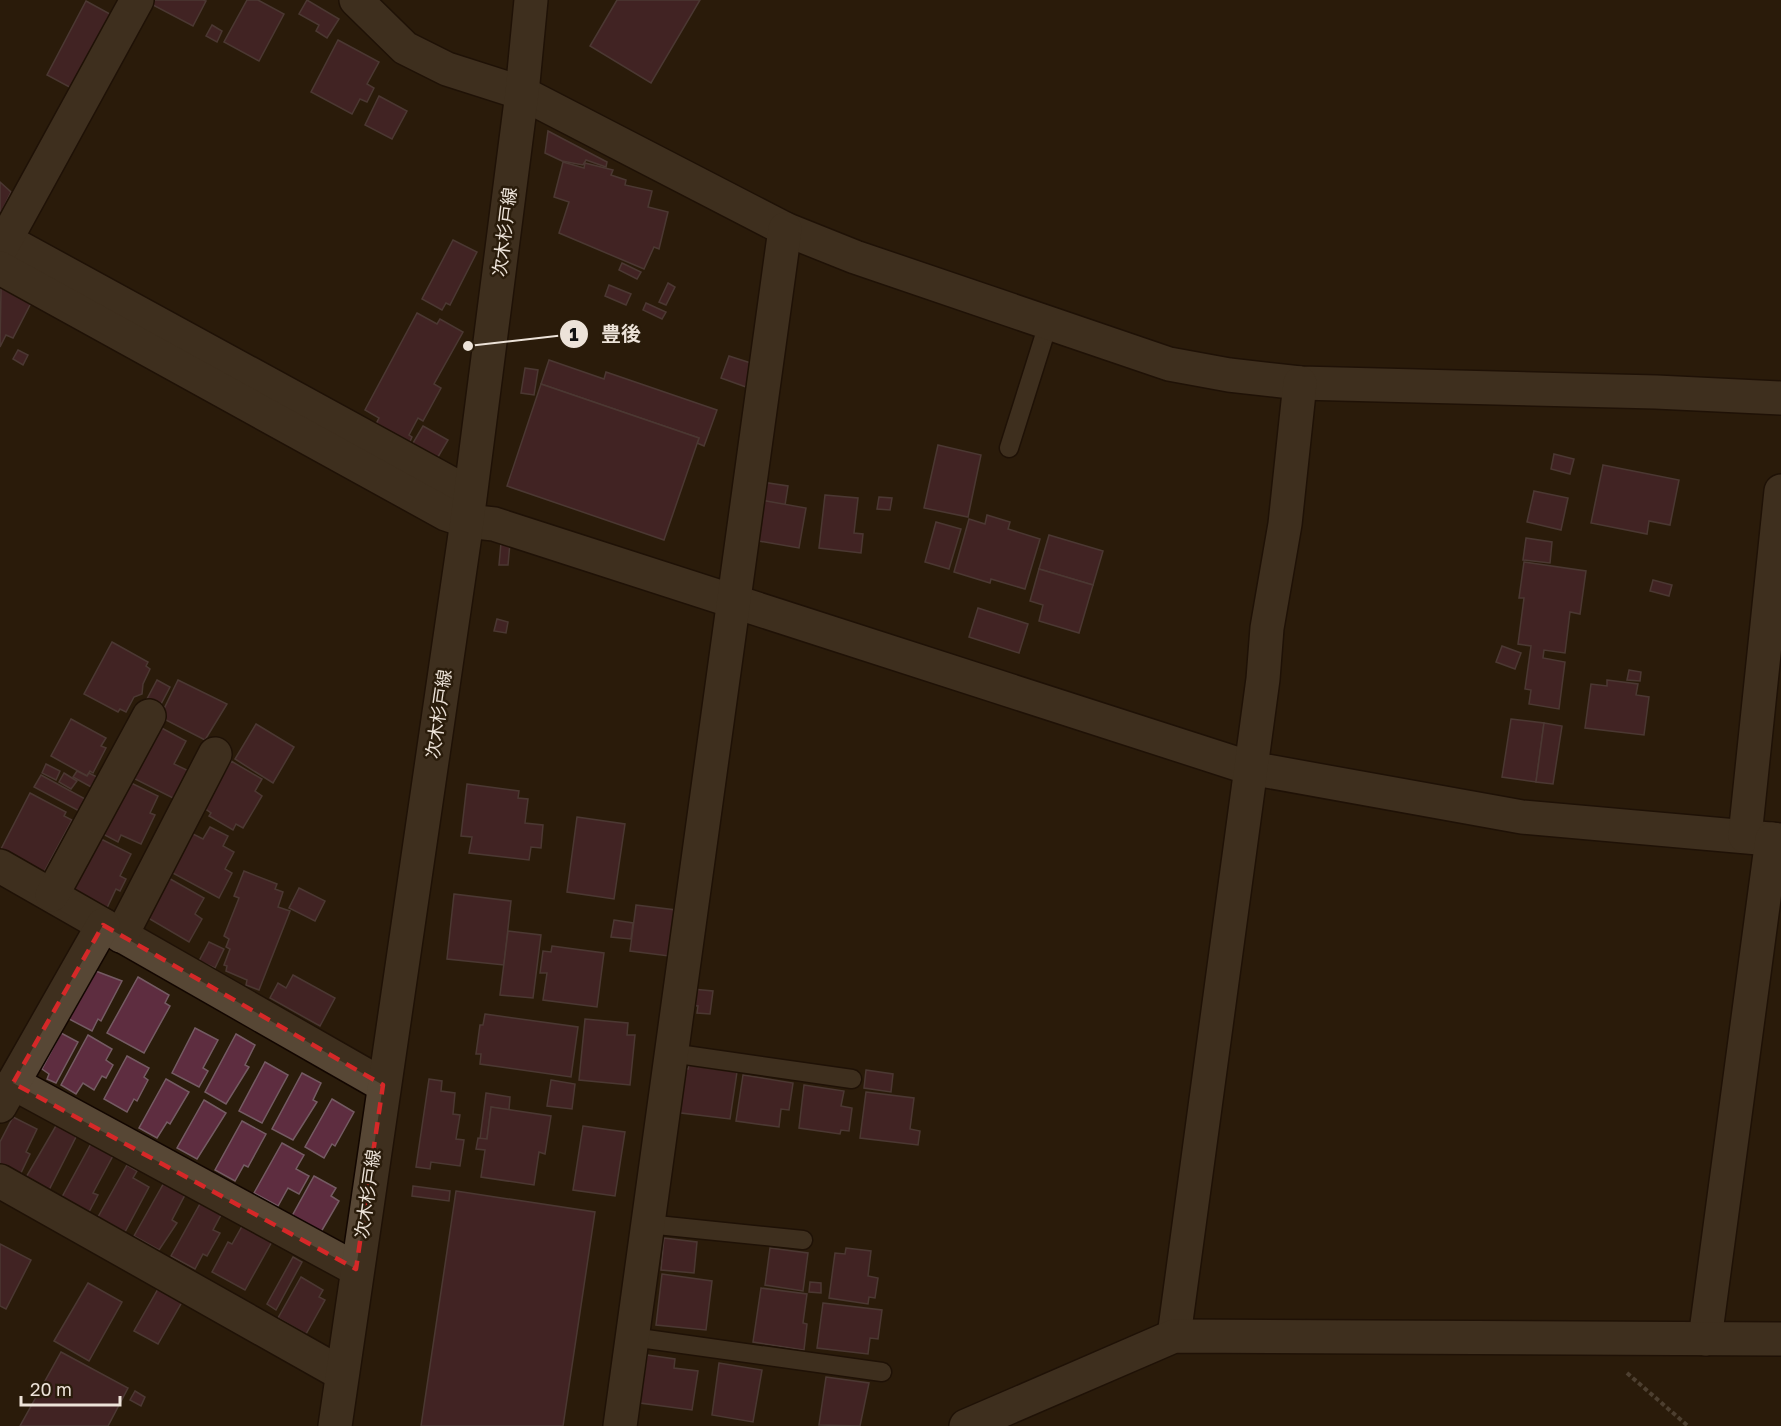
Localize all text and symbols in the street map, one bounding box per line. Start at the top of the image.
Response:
street label: 次木杉戸線 [488,186,520,278]
callout: 豊後 [559,315,653,353]
text: 豊後 [601,321,641,345]
text: 1 [569,323,579,345]
street label: 次木杉戸線 [421,668,455,760]
street label: 次木杉戸線 [350,1148,384,1240]
scale bar [21,1369,120,1407]
text: 20 m [30,1378,72,1400]

